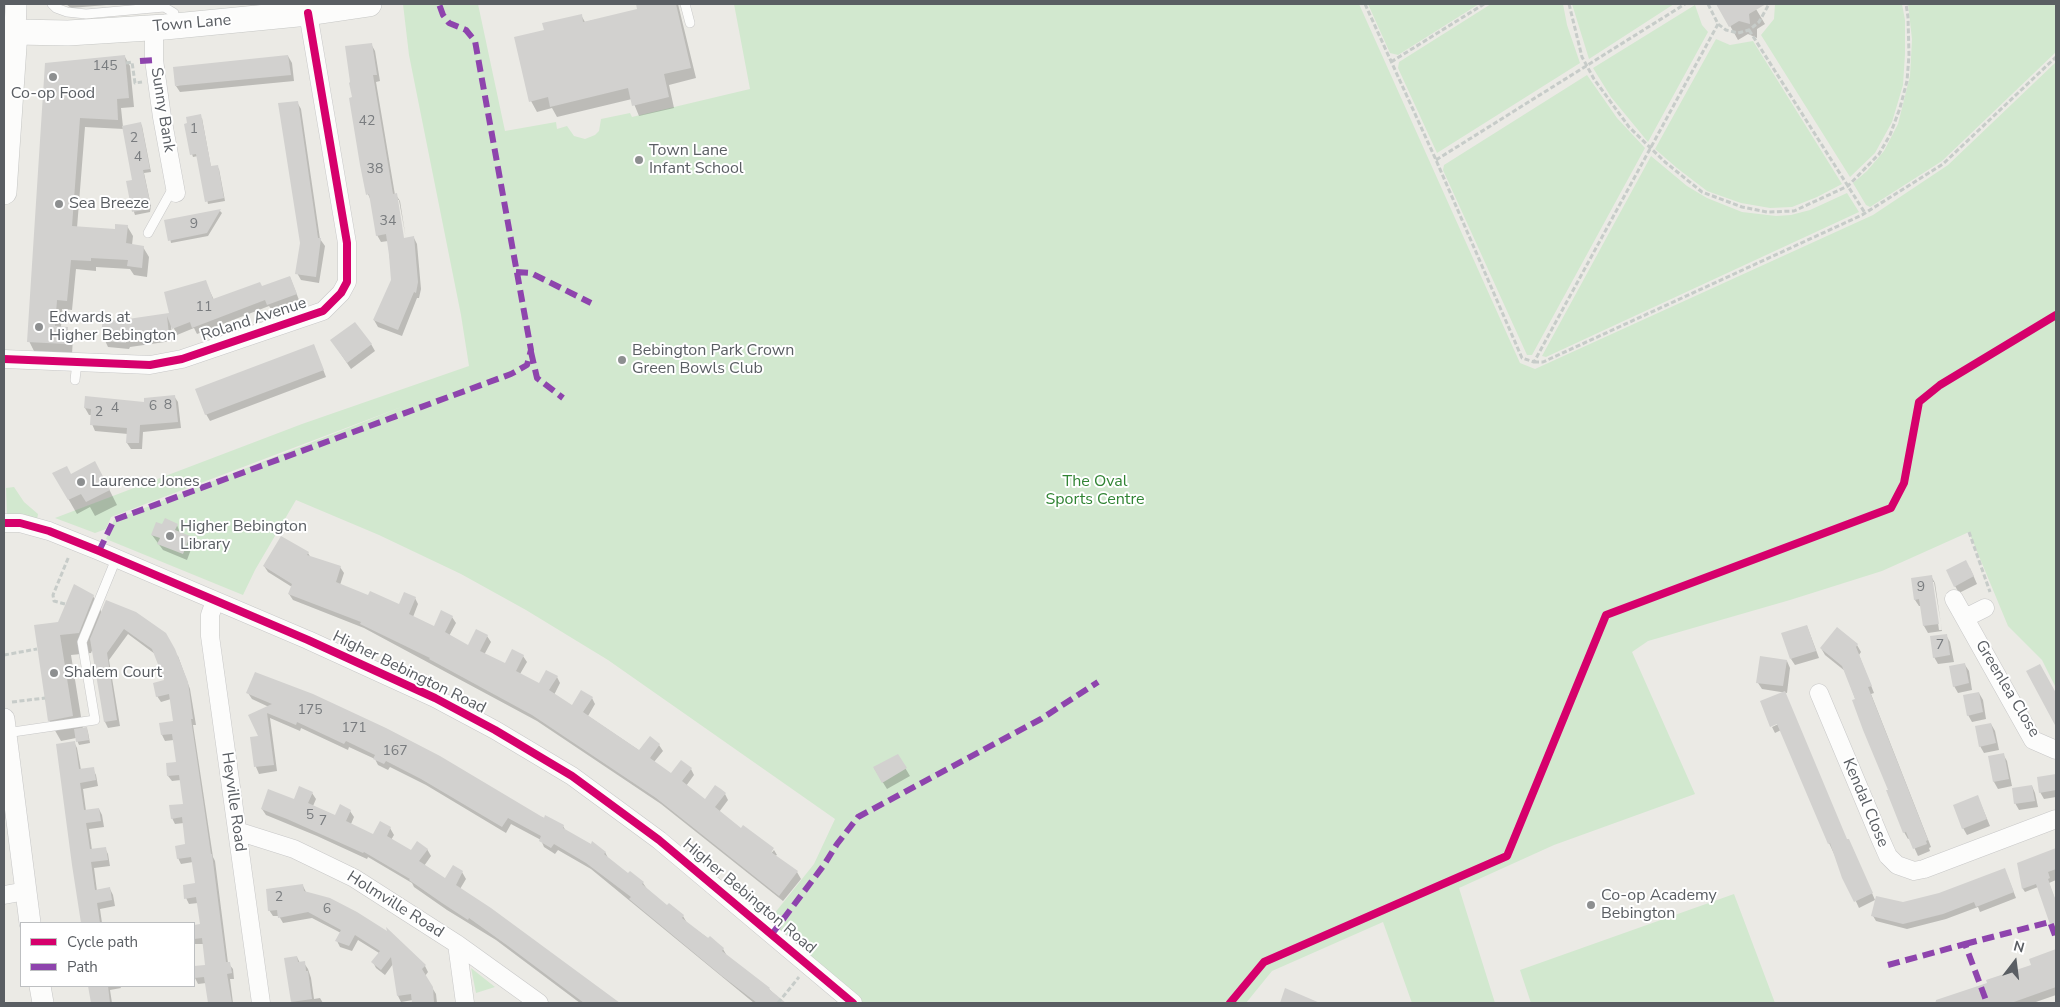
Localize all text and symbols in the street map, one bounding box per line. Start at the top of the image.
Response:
street label: Town Lane [152,11,232,37]
house number: 145 [92,59,118,75]
street label: Sunny Bank [146,66,178,154]
marker: Co-op Food [47,71,59,83]
place label: Co-op Food [11,84,95,104]
house number: 42 [359,114,375,130]
house number: 1 [190,122,198,138]
house number: 2 [130,131,138,147]
place label: Town Lane Infant School [649,141,744,179]
house number: 4 [134,150,142,166]
marker: Town Lane Infant School [633,154,645,166]
house number: 38 [367,162,383,178]
place label: Sea Breeze [69,194,149,214]
marker: Sea Breeze [53,198,65,210]
house number: 34 [380,214,396,230]
house number: 9 [190,217,198,233]
street label: Roland Avenue [199,294,309,346]
house number: 11 [196,300,212,316]
place label: Edwards at Higher Bebington [49,308,176,346]
marker: Edwards at Higher Bebington [33,321,45,333]
place label: Bebington Park Crown Green Bowls Club [632,341,794,379]
marker: Bebington Park Crown Green Bowls Club [616,354,628,366]
house number: 8 [164,398,172,414]
house number: 6 [149,399,157,415]
house number: 4 [111,401,119,417]
house number: 2 [95,405,103,421]
place label: Laurence Jones [91,472,200,492]
park label: The Oval Sports Centre [1045,472,1145,510]
marker: Laurence Jones [75,476,87,488]
place label: Higher Bebington Library [180,517,307,555]
marker: Higher Bebington Library [164,530,176,542]
house number: 9 [1917,580,1925,596]
street label: Higher Bebington Road [329,627,489,719]
street label: Greenlea Close [1971,637,2043,741]
house number: 7 [1936,638,1944,654]
place label: Shalem Court [64,663,162,683]
marker: Shalem Court [48,667,60,679]
house number: 175 [297,703,323,719]
house number: 171 [341,721,367,737]
house number: 167 [382,744,408,760]
street label: Heyville Road [217,751,249,853]
street label: Kendal Close [1838,756,1892,850]
house number: 5 [306,808,314,824]
house number: 7 [319,814,327,830]
street label: Higher Bebington Road [678,836,820,958]
street label: Holmville Road [343,868,447,942]
place label: Co-op Academy Bebington [1601,886,1717,924]
house number: 2 [275,890,283,906]
marker: Co-op Academy Bebington [1585,899,1597,911]
house number: 6 [323,902,331,918]
legend [20,922,195,987]
text: Cycle path [67,932,138,952]
text: N [2011,936,2027,958]
north arrow [1990,937,2040,987]
text: Path [67,957,98,977]

